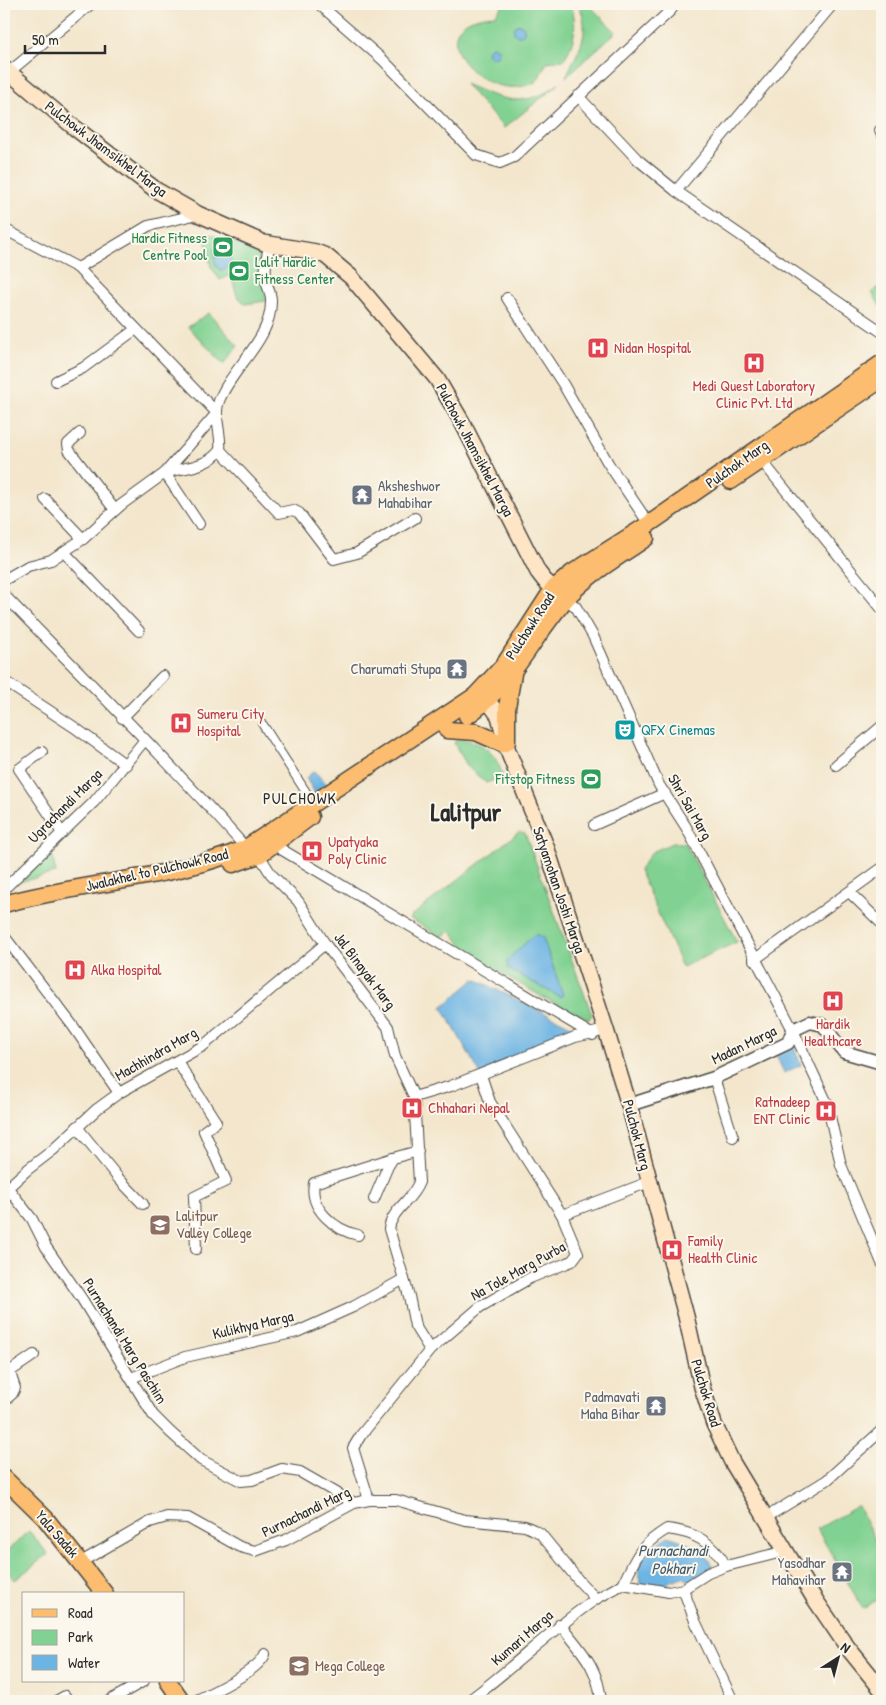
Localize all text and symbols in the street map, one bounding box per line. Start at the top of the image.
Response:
scale bar [25,22,105,54]
text: 50 m [32,29,59,50]
street label: Pulchowk Jhamsikhel Marga [41,96,172,202]
place label: Hardic Fitness Centre Pool [131,227,207,265]
sports icon: Hardic Fitness Centre Pool [211,235,235,259]
place label: Lalit Hardic Fitness Center [254,251,335,289]
sports icon: Lalit Hardic Fitness Center [227,259,251,283]
hospital icon: Nidan Hospital [586,336,610,360]
place label: Nidan Hospital [614,337,691,358]
hospital icon: Medi Quest Laboratory Clinic Pvt. Ltd [742,351,766,375]
place label: Medi Quest Laboratory Clinic Pvt. Ltd [693,375,815,413]
street label: Pulchowk Jhamsikhel Marga [431,379,520,520]
street label: Pulchok Marg [701,434,773,493]
place label: Aksheshwor Mahabihar [378,475,441,513]
temple icon: Aksheshwor Mahabihar [350,483,374,507]
street label: Pulchowk Road [500,588,559,664]
temple icon: Charumati Stupa [445,657,469,681]
place label: Charumati Stupa [350,658,441,679]
place label: Sumeru City Hospital [197,703,264,741]
hospital icon: Sumeru City Hospital [169,711,193,735]
theatre icon: QFX Cinemas [613,718,637,742]
place label: QFX Cinemas [641,719,715,740]
street label: Ugrachandi Marga [23,764,107,847]
sports icon: Fitstop Fitness [579,767,603,791]
place label: Fitstop Fitness [495,768,575,789]
street label: Shri Sai Marg [663,770,718,844]
district label: PULCHOWK [263,787,337,809]
district label: Lalitpur [431,795,502,830]
street label: Satyamohan Joshi Marga [528,824,591,956]
place label: Upatyaka Poly Clinic [328,831,387,869]
hospital icon: Upatyaka Poly Clinic [300,839,324,863]
street label: Jwalakhel to Pulchowk Road [84,843,230,896]
street label: Jal Binayak Marg [329,928,402,1014]
hospital icon: Alka Hospital [63,958,87,982]
place label: Alka Hospital [91,959,162,980]
hospital icon: Hardik Healthcare [821,989,845,1013]
place label: Hardik Healthcare [804,1013,862,1051]
street label: Madan Marga [708,1020,780,1069]
street label: Machhindra Marg [111,1021,201,1086]
place label: Ratnadeep ENT Clinic [753,1091,811,1129]
hospital icon: Chhahari Nepal [400,1096,424,1120]
place label: Chhahari Nepal [428,1097,510,1118]
street label: Pulchok Marg [618,1097,657,1173]
hospital icon: Ratnadeep ENT Clinic [814,1099,838,1123]
place label: Lalitpur Valley College [176,1205,252,1243]
school or university icon: Lalitpur Valley College [148,1213,172,1237]
place label: Family Health Clinic [687,1230,757,1268]
street label: Na Tole Marg Purba [467,1236,569,1305]
hospital icon: Family Health Clinic [660,1238,684,1262]
street label: Purnachandi Marg Paschim [78,1274,173,1408]
street label: Kulikhya Marga [210,1305,296,1344]
street label: Pulchok Road [686,1356,727,1429]
place label: Padmavati Maha Bihar [581,1386,640,1424]
temple icon: Padmavati Maha Bihar [644,1394,668,1418]
street label: Purnachandi Marg [258,1481,354,1542]
street label: Yala Sadak [31,1505,84,1562]
water label: Purnachandi Pokhari [638,1539,709,1579]
place label: Yasodhar Mahavihar [772,1552,826,1590]
temple icon: Yasodhar Mahavihar [830,1560,854,1584]
legend [22,1592,185,1682]
text: Road [68,1602,93,1623]
street label: Kumari Marga [486,1605,557,1670]
text: Park [68,1626,93,1647]
north arrow [814,1632,864,1682]
text: N [837,1637,855,1657]
text: Water [68,1652,100,1673]
school or university icon: Mega College [287,1654,311,1678]
place label: Mega College [315,1655,385,1676]

